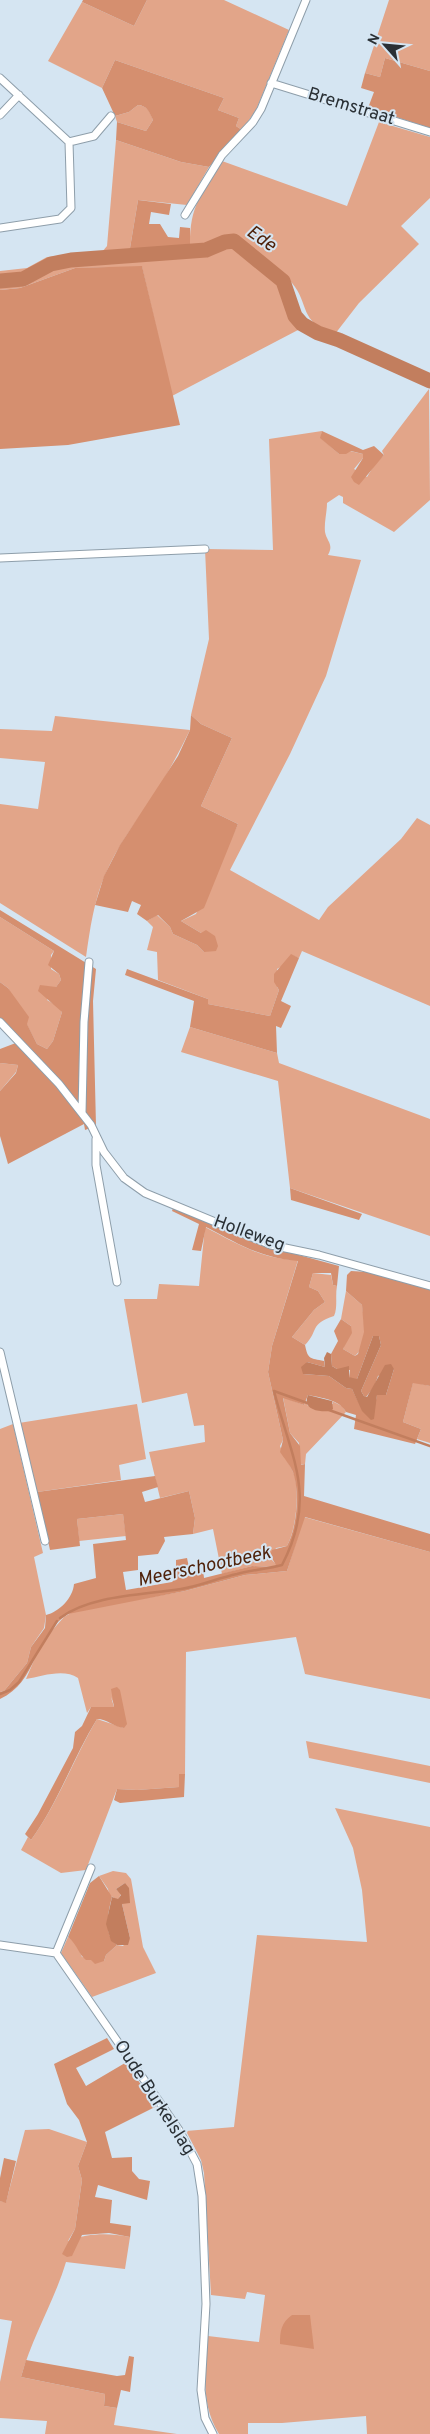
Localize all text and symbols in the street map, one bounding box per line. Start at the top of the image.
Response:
north arrow [360,20,410,70]
text: N [365,31,385,48]
street label: Bremstraat [305,83,397,131]
water label: Ede [242,220,281,258]
street label: Holleweg [210,1210,288,1258]
water label: Meerschootbeek [135,1541,273,1593]
street label: Oude Burkelslag [108,2036,200,2160]

